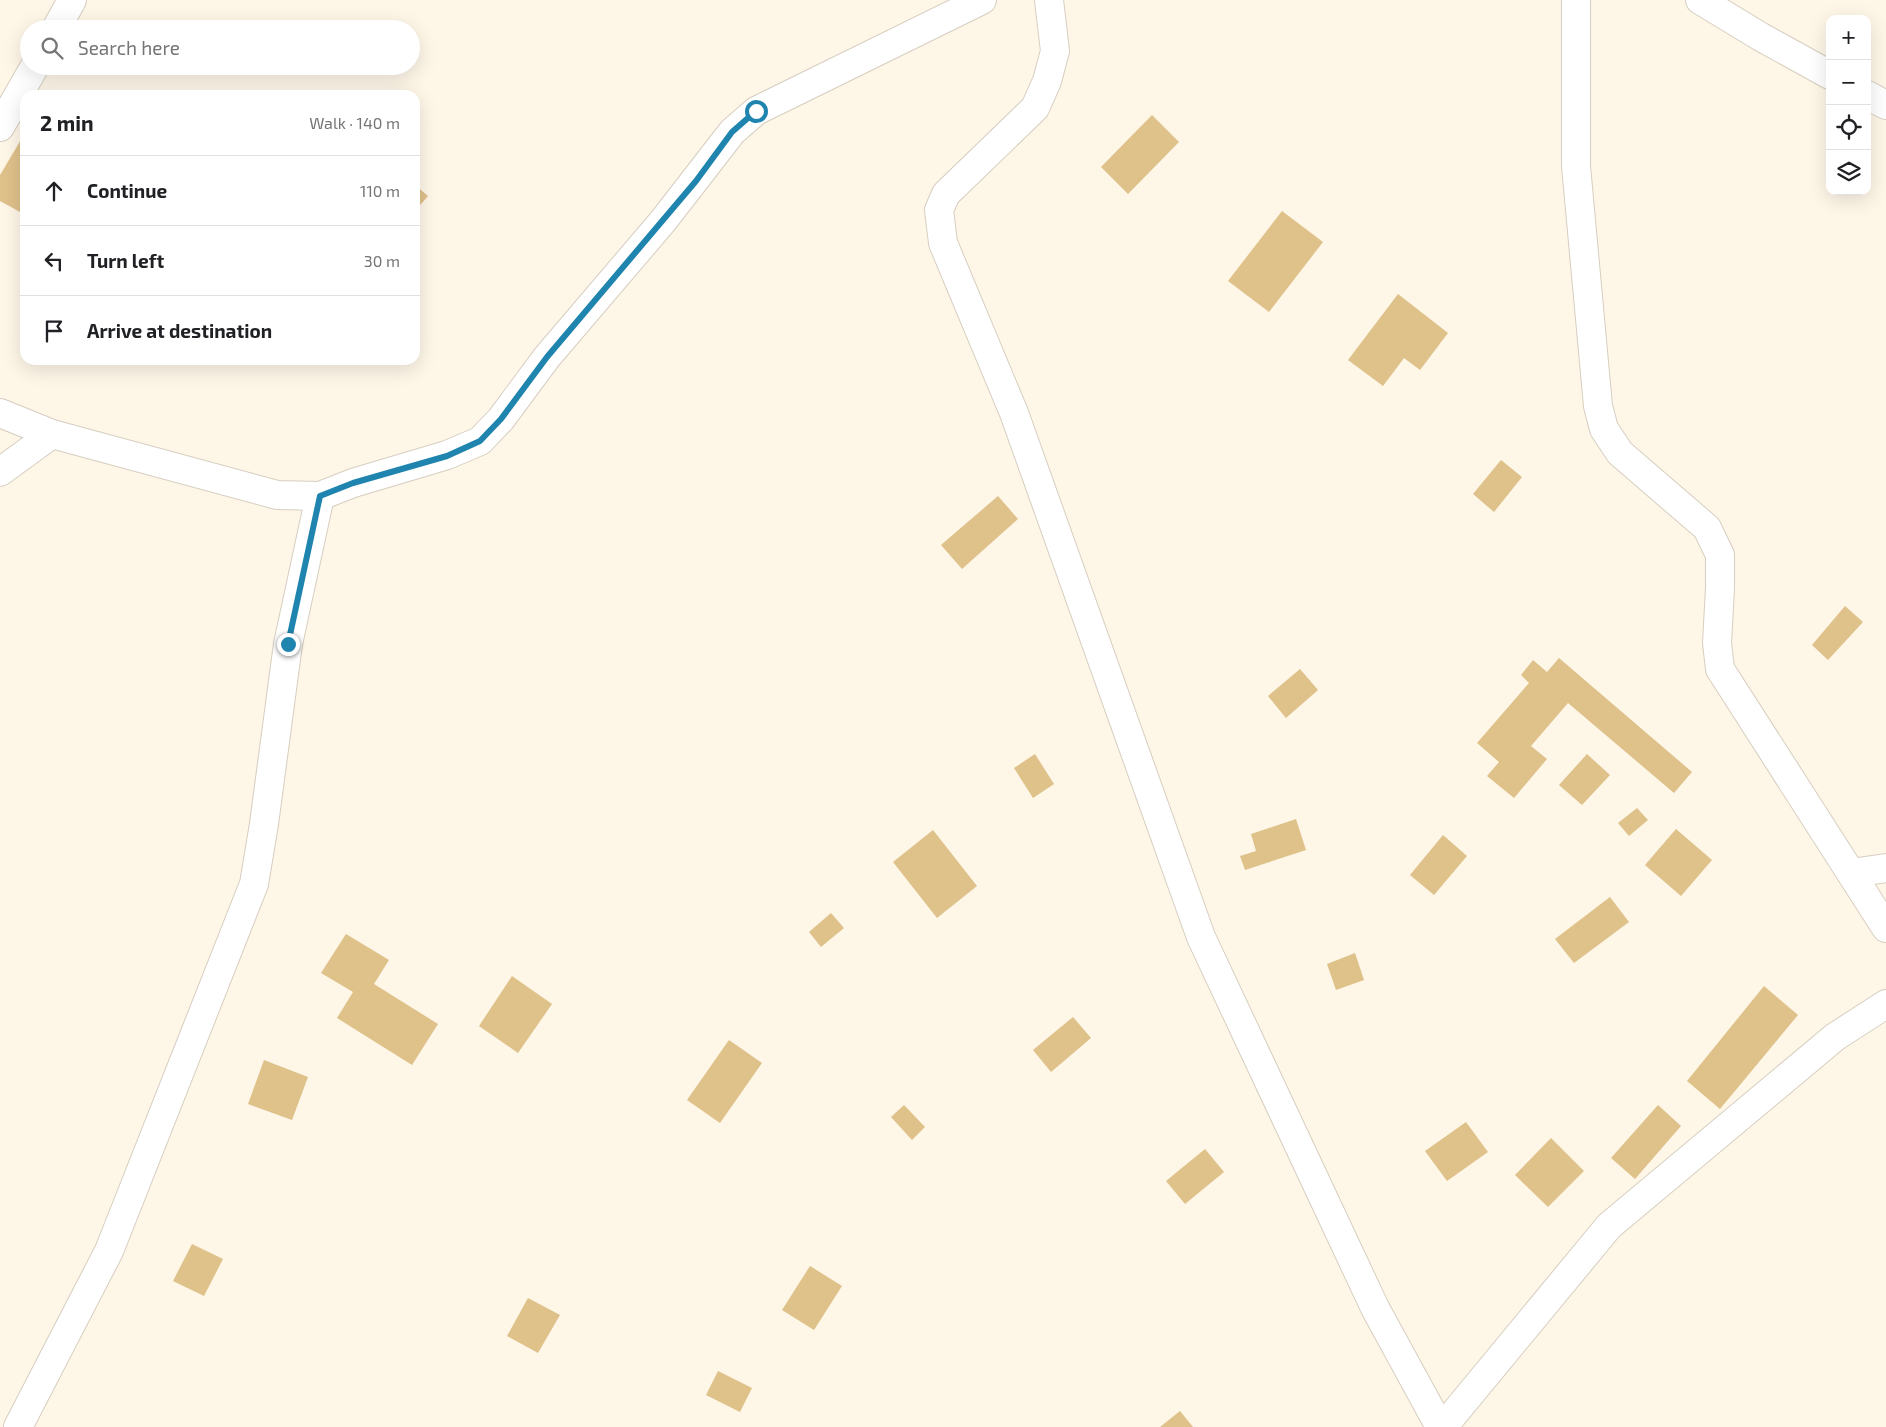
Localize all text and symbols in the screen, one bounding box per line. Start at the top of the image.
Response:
map controls [1826,15,1871,195]
button: + [1826,15,1871,60]
search box [20,20,420,75]
icon: search [38,34,66,62]
text: Search here [78,36,180,59]
button: − [1826,60,1871,105]
route start [745,100,768,123]
button: locate [1826,105,1871,150]
text: 2 min [40,110,94,135]
text: Walk · 140 m [309,113,400,132]
button: layers [1826,150,1871,195]
icon: ahead [40,177,68,205]
text: Continue [87,179,167,202]
text: 110 m [360,181,400,200]
icon: left [40,247,68,275]
text: Turn left [87,249,164,272]
text: 30 m [364,251,400,270]
icon: arrive [40,317,68,345]
text: Arrive at destination [87,319,272,342]
route end [277,633,300,656]

